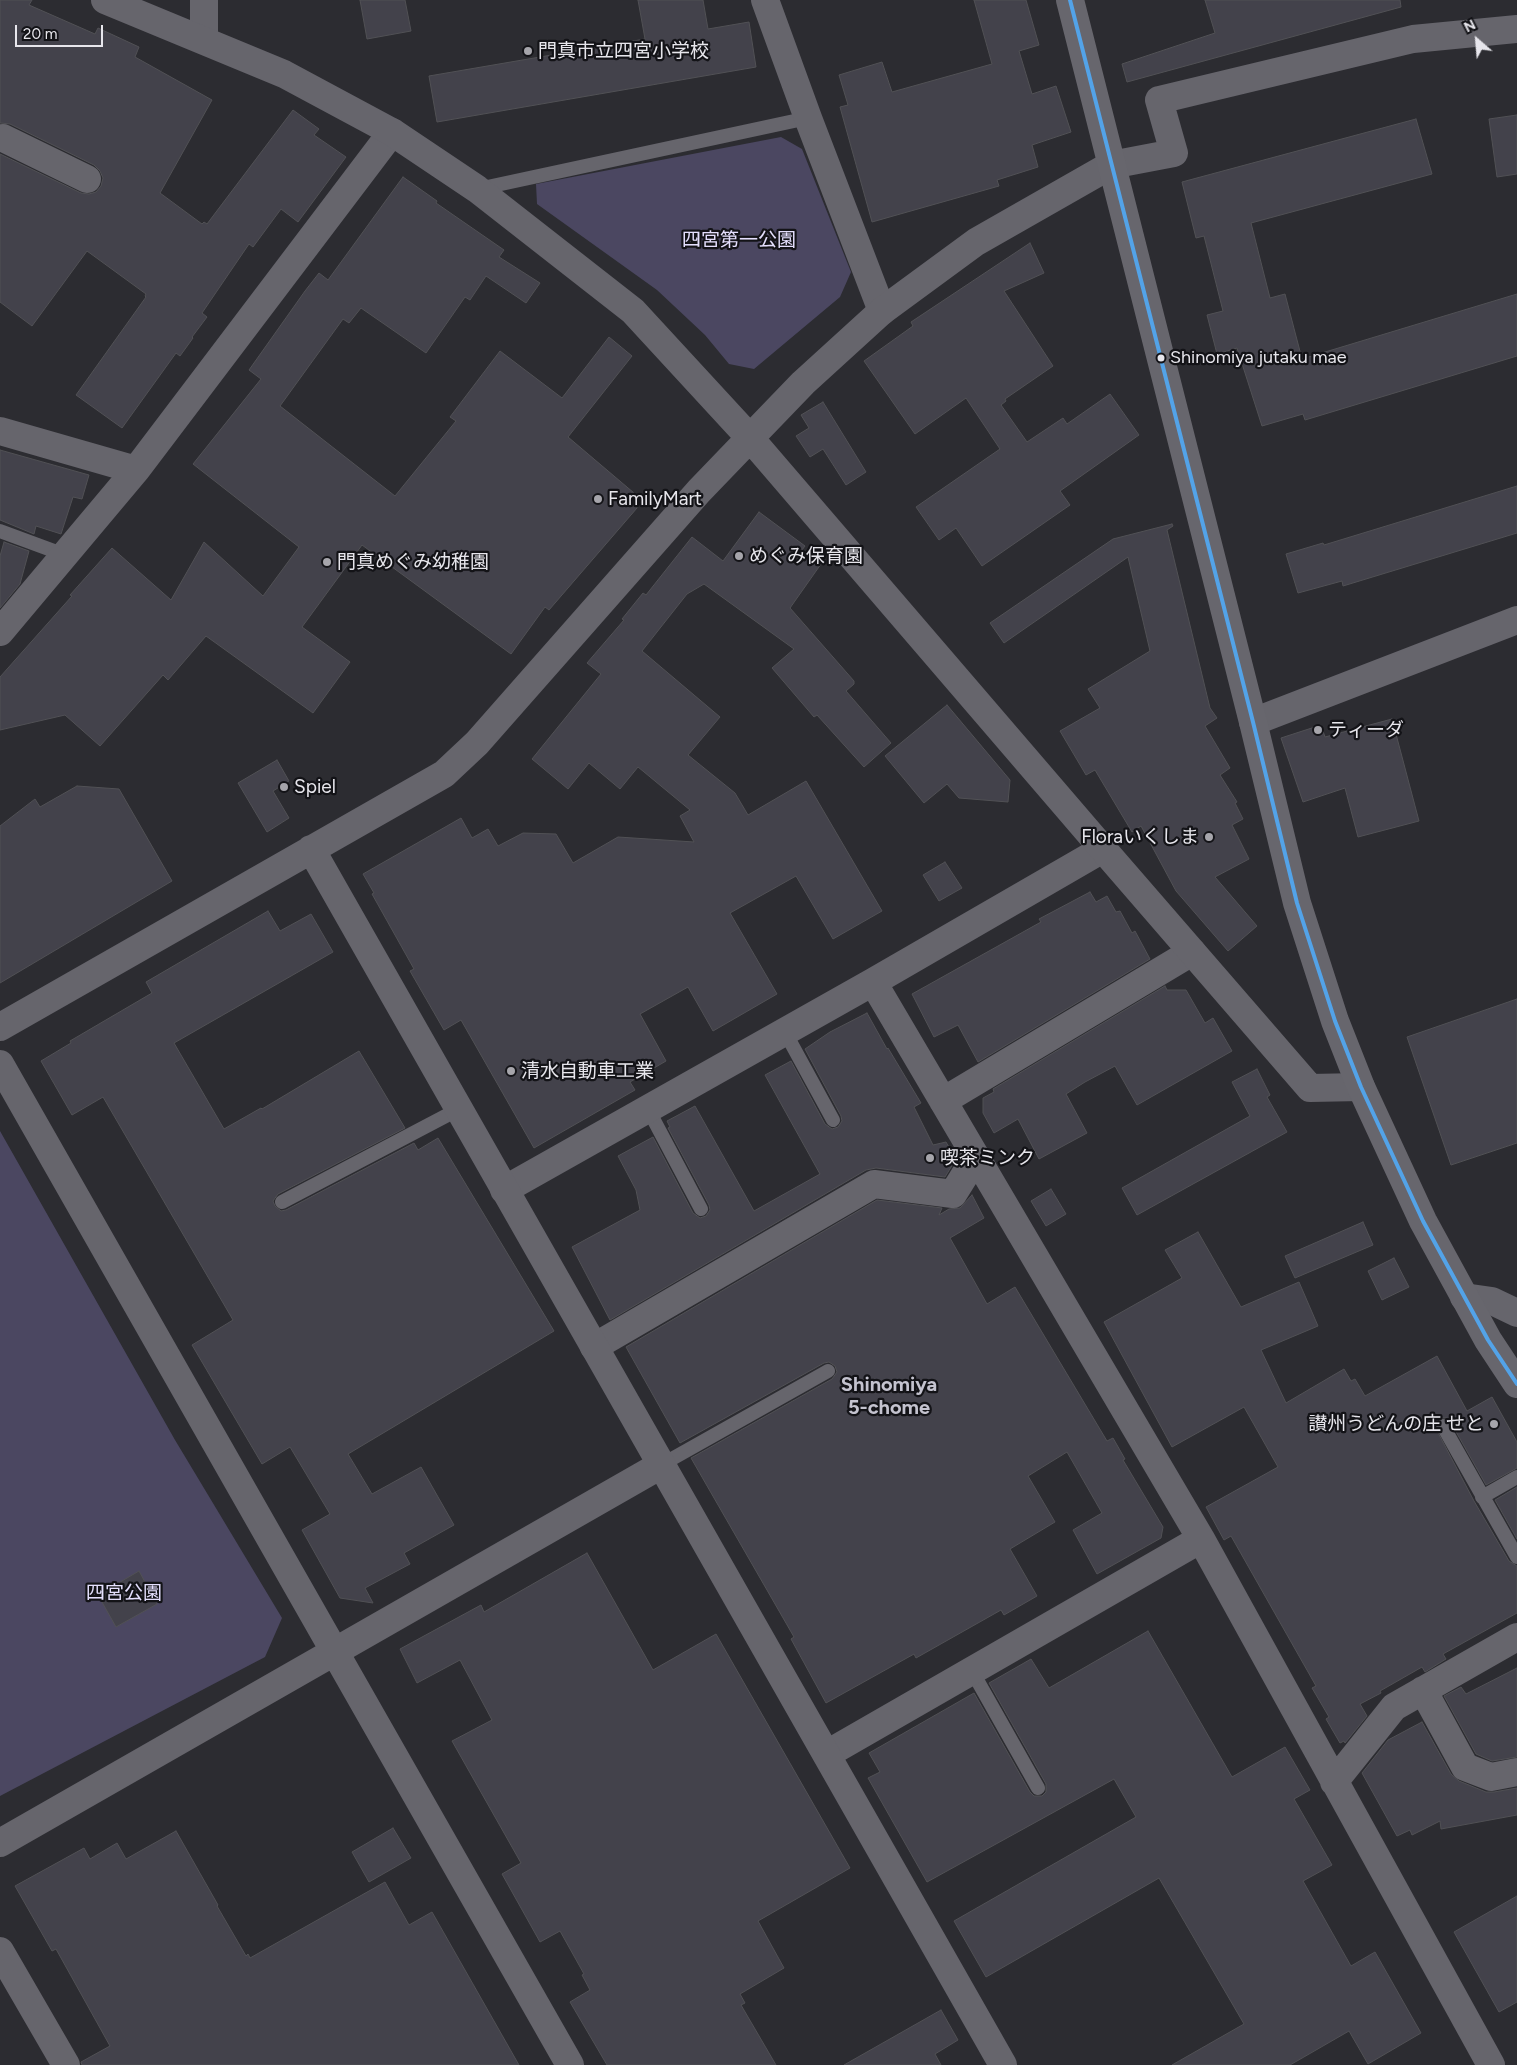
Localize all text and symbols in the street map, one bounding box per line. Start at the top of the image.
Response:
scale bar [18,15,105,47]
north arrow [1452,15,1502,65]
text: N [1461,16,1479,36]
text: 20 m [23,25,57,43]
place label: 門真市立四宮小学校 [538,40,709,62]
marker: 門真市立四宮小学校 [522,45,534,57]
park label: 四宮第一公園 [682,229,796,251]
place label: Shinomiya jutaku mae [1170,347,1347,369]
marker: Shinomiya jutaku mae [1156,353,1166,363]
place label: FamilyMart [608,488,702,510]
marker: FamilyMart [592,493,604,505]
place label: めぐみ保育園 [749,545,863,567]
marker: めぐみ保育園 [733,550,745,562]
place label: 門真めぐみ幼稚園 [337,551,489,573]
marker: 門真めぐみ幼稚園 [321,556,333,568]
place label: ティーダ [1328,719,1404,741]
marker: ティーダ [1312,724,1324,736]
place label: Spiel [294,776,336,798]
marker: Spiel [278,781,290,793]
place label: Floraいくしま [1081,826,1199,848]
marker: Floraいくしま [1203,831,1215,843]
place label: 清水自動車工業 [521,1060,654,1082]
marker: 清水自動車工業 [505,1065,517,1077]
place label: 喫茶ミンク [940,1147,1035,1169]
marker: 喫茶ミンク [924,1152,936,1164]
district label: Shinomiya 5-chome [841,1373,937,1420]
place label: 讃州うどんの庄 せと [1308,1413,1484,1435]
marker: 讃州うどんの庄 せと [1488,1418,1500,1430]
park label: 四宮公園 [86,1582,162,1604]

